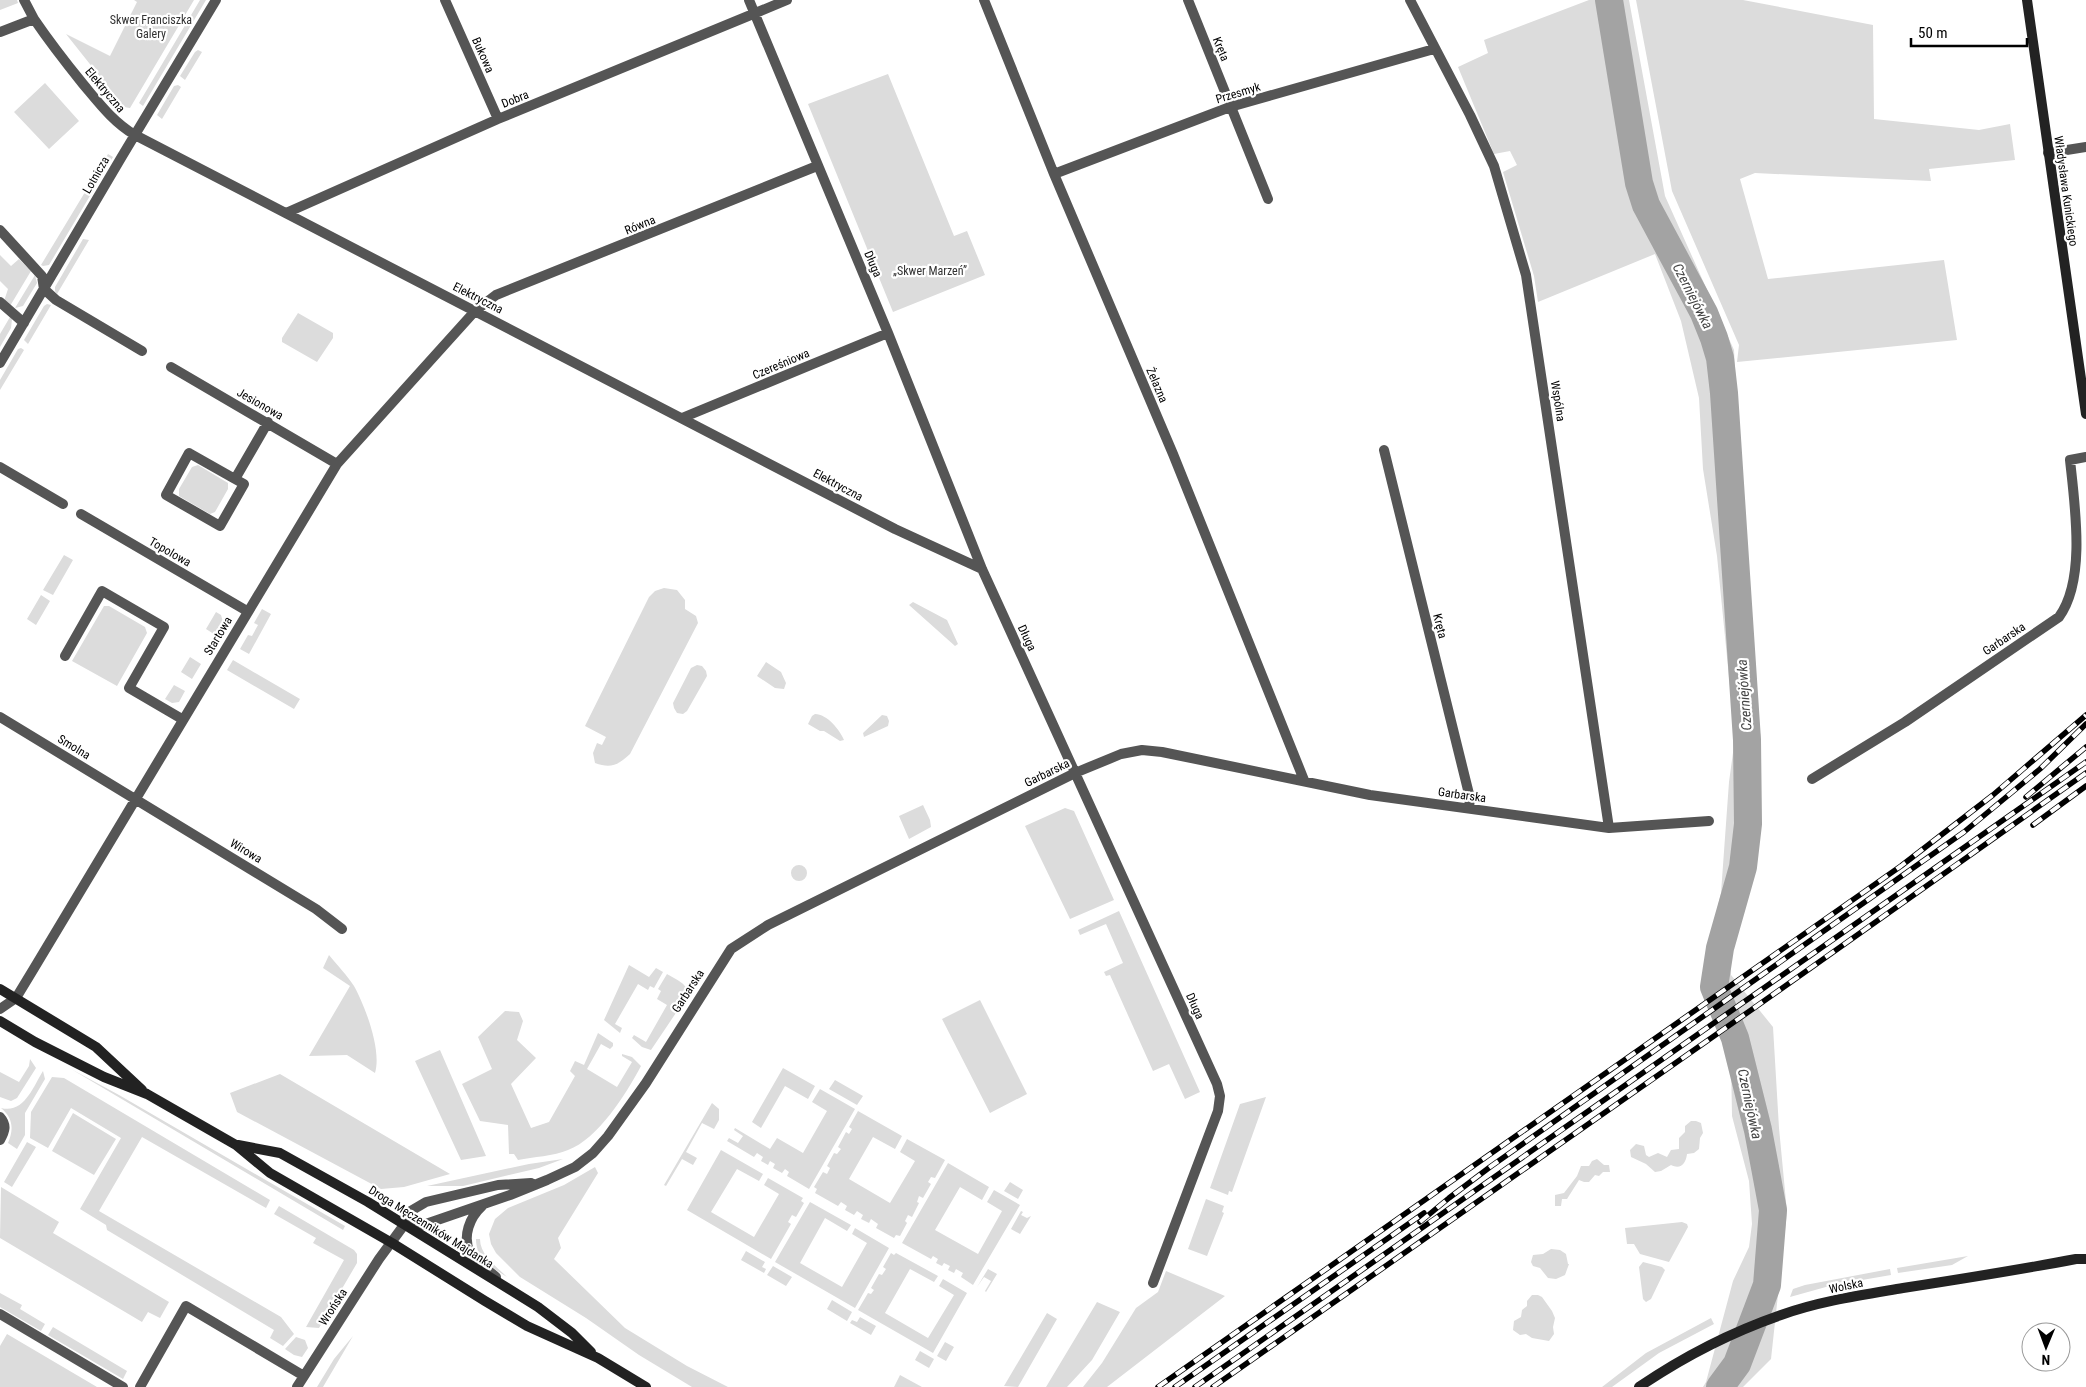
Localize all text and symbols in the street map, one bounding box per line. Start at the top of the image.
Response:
park label: Skwer Franciszka Galery [110,13,192,41]
scale bar [1911,15,2027,47]
text: 50 m [1918,24,1948,42]
street label: Bukowa [469,35,497,75]
street label: Kręta [1210,35,1232,63]
street label: Elektryczna [82,65,128,116]
street label: Przesmyk [1214,79,1263,106]
street label: Dobra [499,87,531,111]
street label: Władysława Kunickiego [2051,135,2081,247]
street label: Lotnicza [80,154,112,196]
street label: Równa [623,212,658,237]
street label: Długa [861,249,885,280]
water label: Czerniejówka [1670,261,1716,331]
park label: „Skwer Marzeń” [893,264,967,278]
street label: Elektryczna [451,279,506,317]
street label: Czereśniowa [750,346,812,382]
street label: Żelazna [1143,365,1172,405]
street label: Wspólna [1548,380,1568,423]
street label: Jesionowa [234,385,286,423]
street label: Elektryczna [811,466,866,504]
street label: Topolowa [147,534,194,570]
street label: Kręta [1430,612,1450,640]
street label: Startowa [201,614,235,658]
street label: Garbarska [1980,620,2028,658]
street label: Długa [1015,623,1039,654]
water label: Czerniejówka [1734,659,1754,731]
street label: Smolna [55,732,93,762]
street label: Garbarska [1022,756,1072,790]
street label: Garbarska [1437,785,1487,805]
street label: Wirowa [227,836,265,866]
street label: Garbarska [669,967,707,1015]
street label: Długa [1183,991,1207,1022]
water label: Czerniejówka [1735,1067,1765,1141]
street label: Droga Męczenników Majdanka [366,1183,496,1271]
street label: Wolska [1828,1276,1865,1296]
street label: Wrońska [316,1286,350,1328]
north arrow [2021,1322,2071,1372]
text: N [2041,1352,2050,1368]

